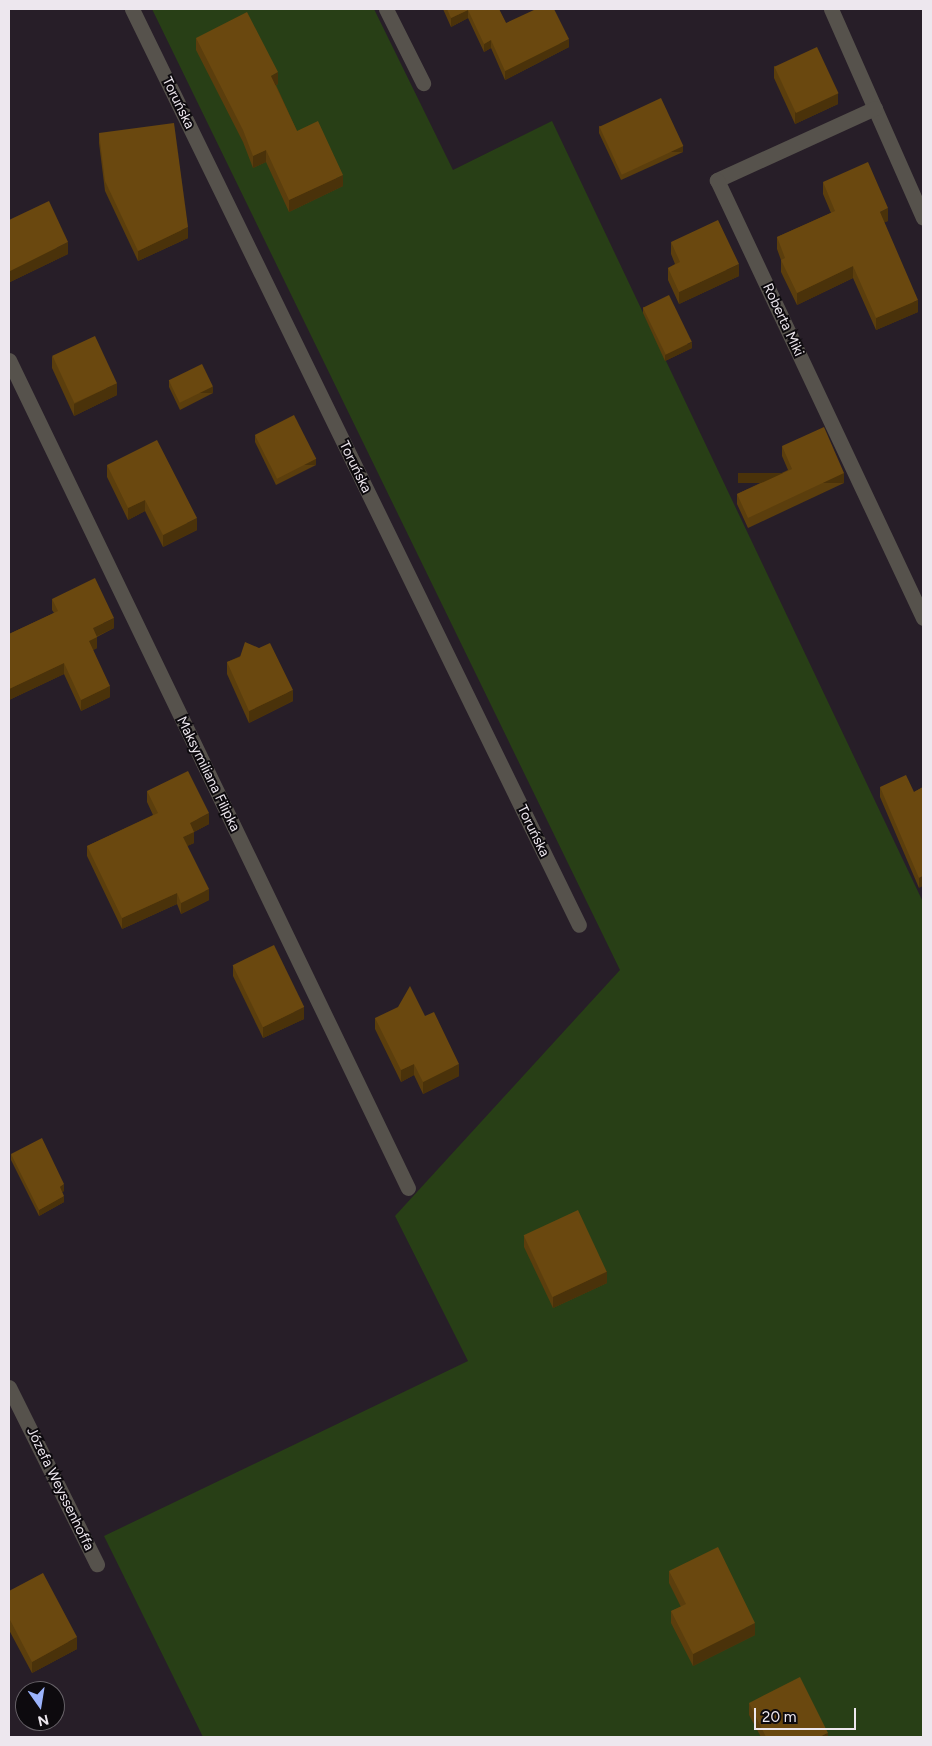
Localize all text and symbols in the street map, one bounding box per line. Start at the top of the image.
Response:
street label: Toruńska [158,74,198,132]
street label: Roberta Miki [759,281,807,359]
street label: Toruńska [335,438,375,496]
street label: Maksymiliana Filipka [173,714,243,834]
street label: Toruńska [513,802,553,860]
street label: Józefa Weyssenhoffa [23,1425,97,1553]
north arrow [15,1681,65,1731]
scale bar [757,1698,860,1730]
text: 20 m [762,1708,796,1726]
text: N [36,1711,50,1730]

